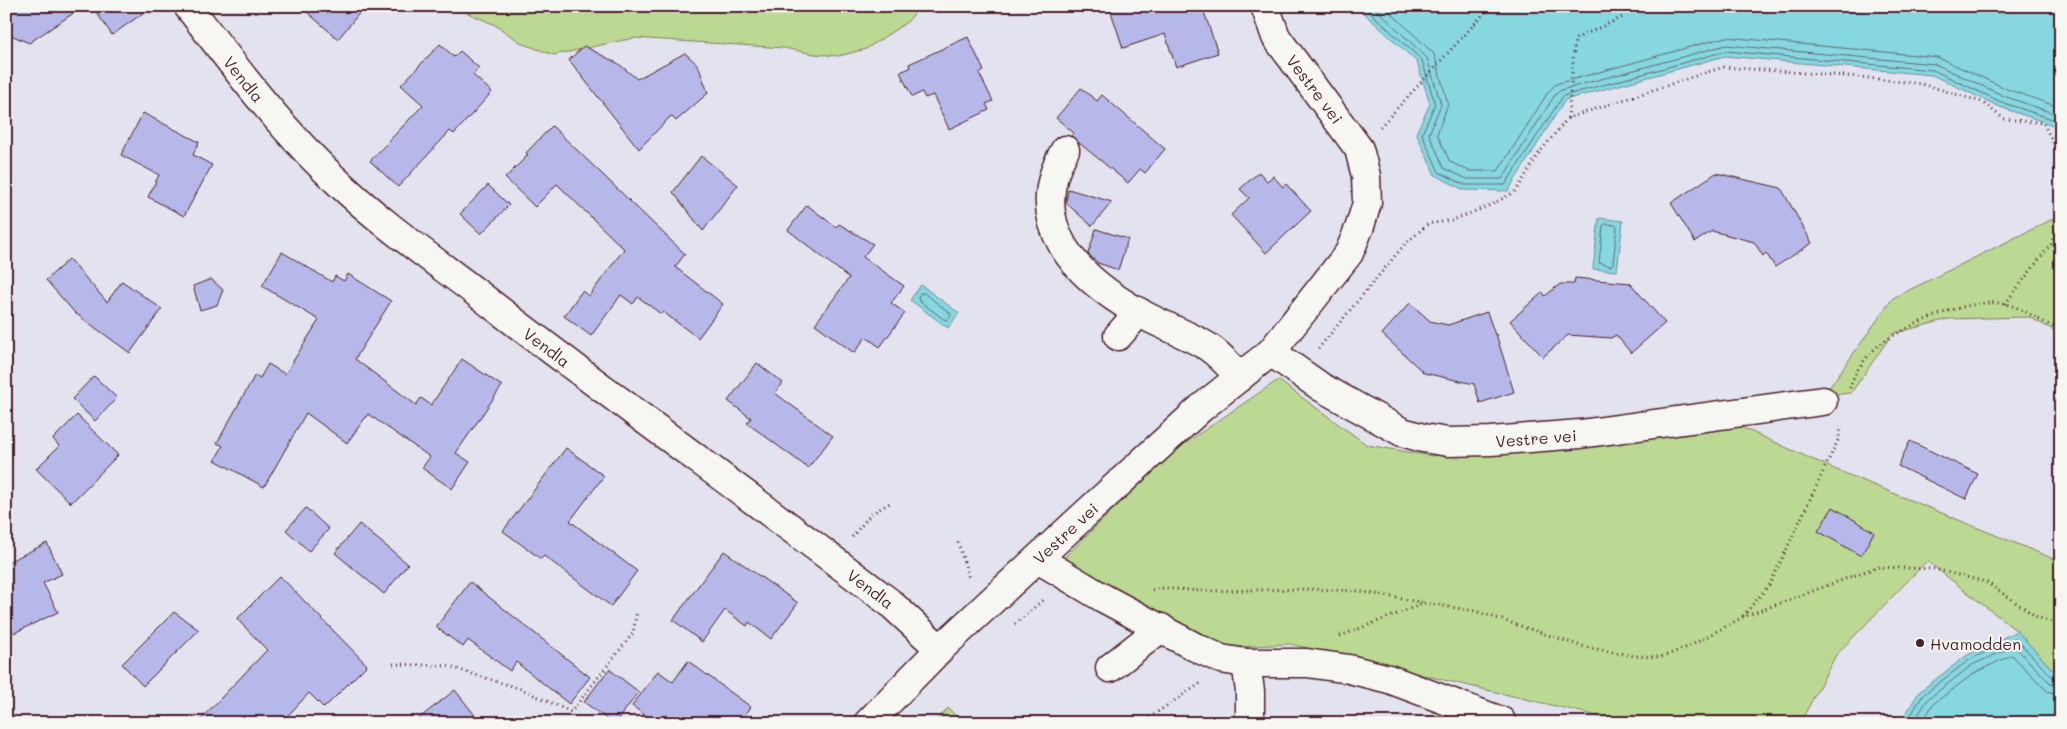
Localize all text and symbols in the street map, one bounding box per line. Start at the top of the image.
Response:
street label: Vestre vei [1282,50,1348,128]
street label: Vendla [219,51,269,106]
street label: Vendla [520,322,575,371]
street label: Vestre vei [1495,424,1577,451]
street label: Vestre vei [1028,497,1102,568]
street label: Vendla [843,564,899,613]
place label: Hvamodden [1930,633,2021,654]
marker: Hvamodden [1914,637,1926,649]

